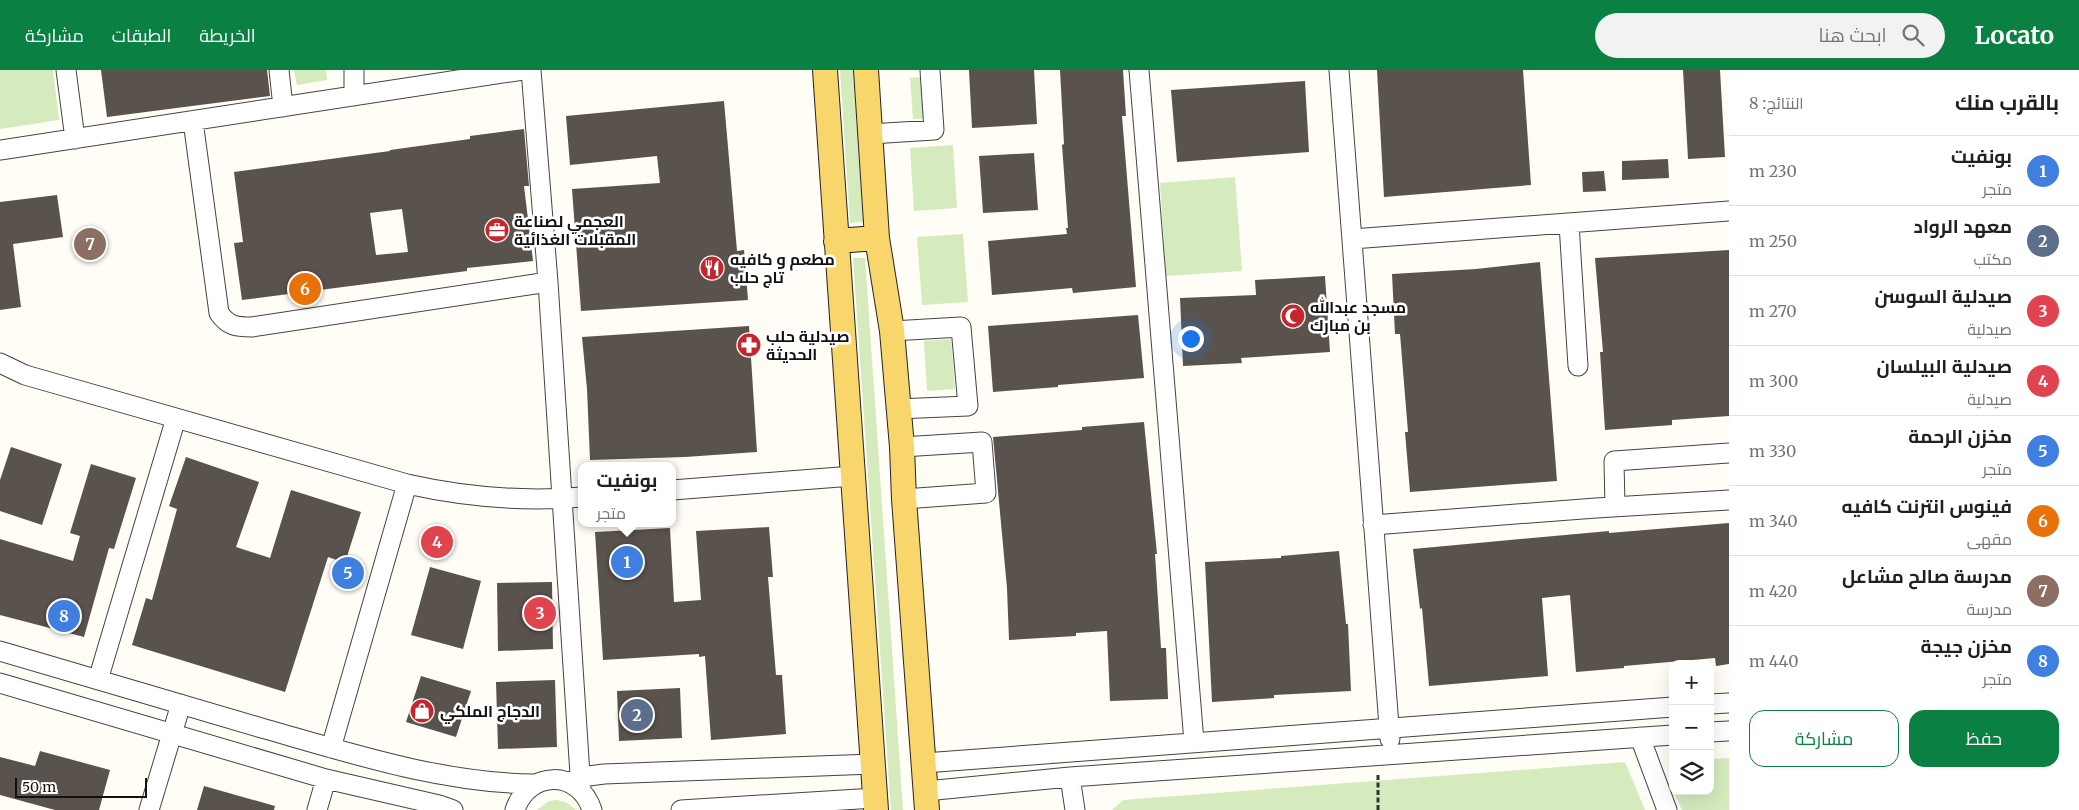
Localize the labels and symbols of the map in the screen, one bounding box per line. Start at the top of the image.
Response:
place label: العجمي لصناعة المقبلات الغذائية [514,211,636,249]
office icon: العجمي لصناعة المقبلات الغذائية [484,217,510,243]
pin: 7 [74,225,106,263]
place label: مطعم و كافيه تاج حلب [730,249,835,288]
restaurant icon: مطعم و كافيه تاج حلب [699,255,725,281]
pin: 6 [289,270,321,308]
place label: مسجد عبدالله بن مبارك [1310,296,1406,335]
mosque icon: مسجد عبدالله بن مبارك [1280,303,1306,329]
place label: صيدلية حلب الحديثة [766,326,849,364]
your location [1178,326,1204,352]
pharmacy icon: صيدلية حلب الحديثة [736,332,762,358]
pin: 4 [421,523,453,561]
pin: 1 [611,543,643,581]
pin: 5 [332,554,364,592]
pin: 3 [524,594,556,632]
pin: 8 [48,597,80,635]
pin: 2 [621,696,653,734]
shop icon: الدجاج الملكي [409,698,435,724]
place label: الدجاج الملكي [440,701,540,724]
scale bar [15,775,148,798]

